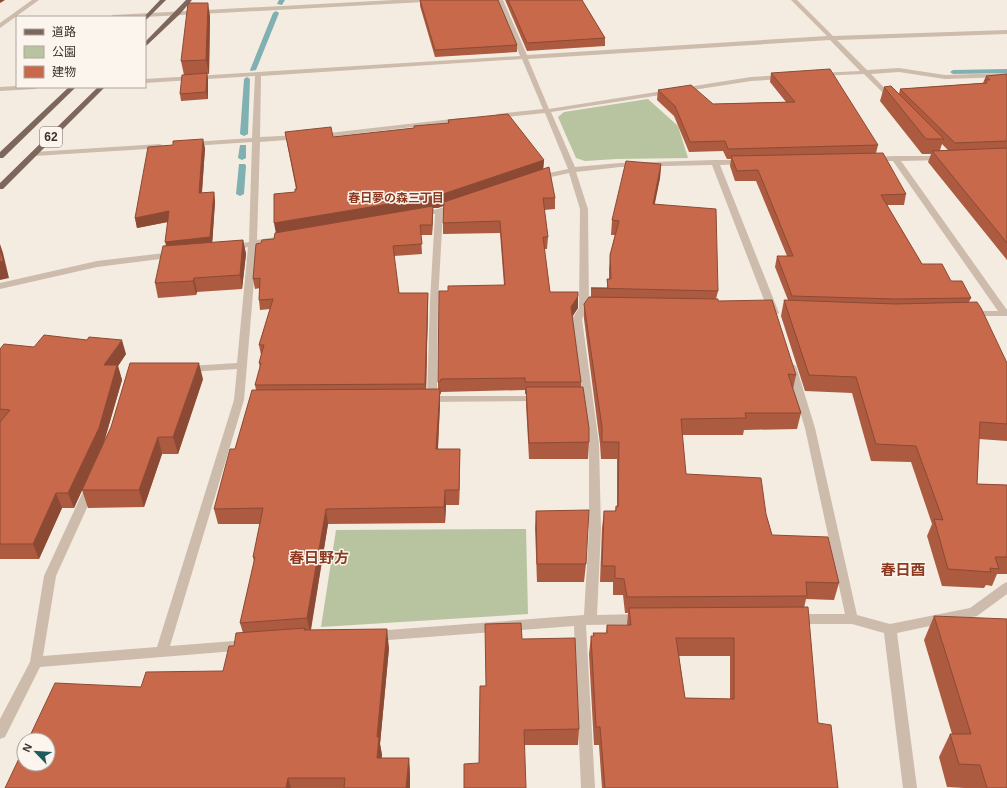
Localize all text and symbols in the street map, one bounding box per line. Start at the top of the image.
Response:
legend [16,16,146,88]
text: 道路 [52,25,76,39]
text: 公園 [52,45,76,59]
text: 建物 [52,65,76,79]
road number: 62 [40,127,62,147]
district label: 春日夢の森三丁目 [348,191,444,205]
district label: 春日野方 [289,549,349,566]
district label: 春日酉 [880,561,926,578]
north arrow [16,732,56,772]
text: N [20,742,34,754]

